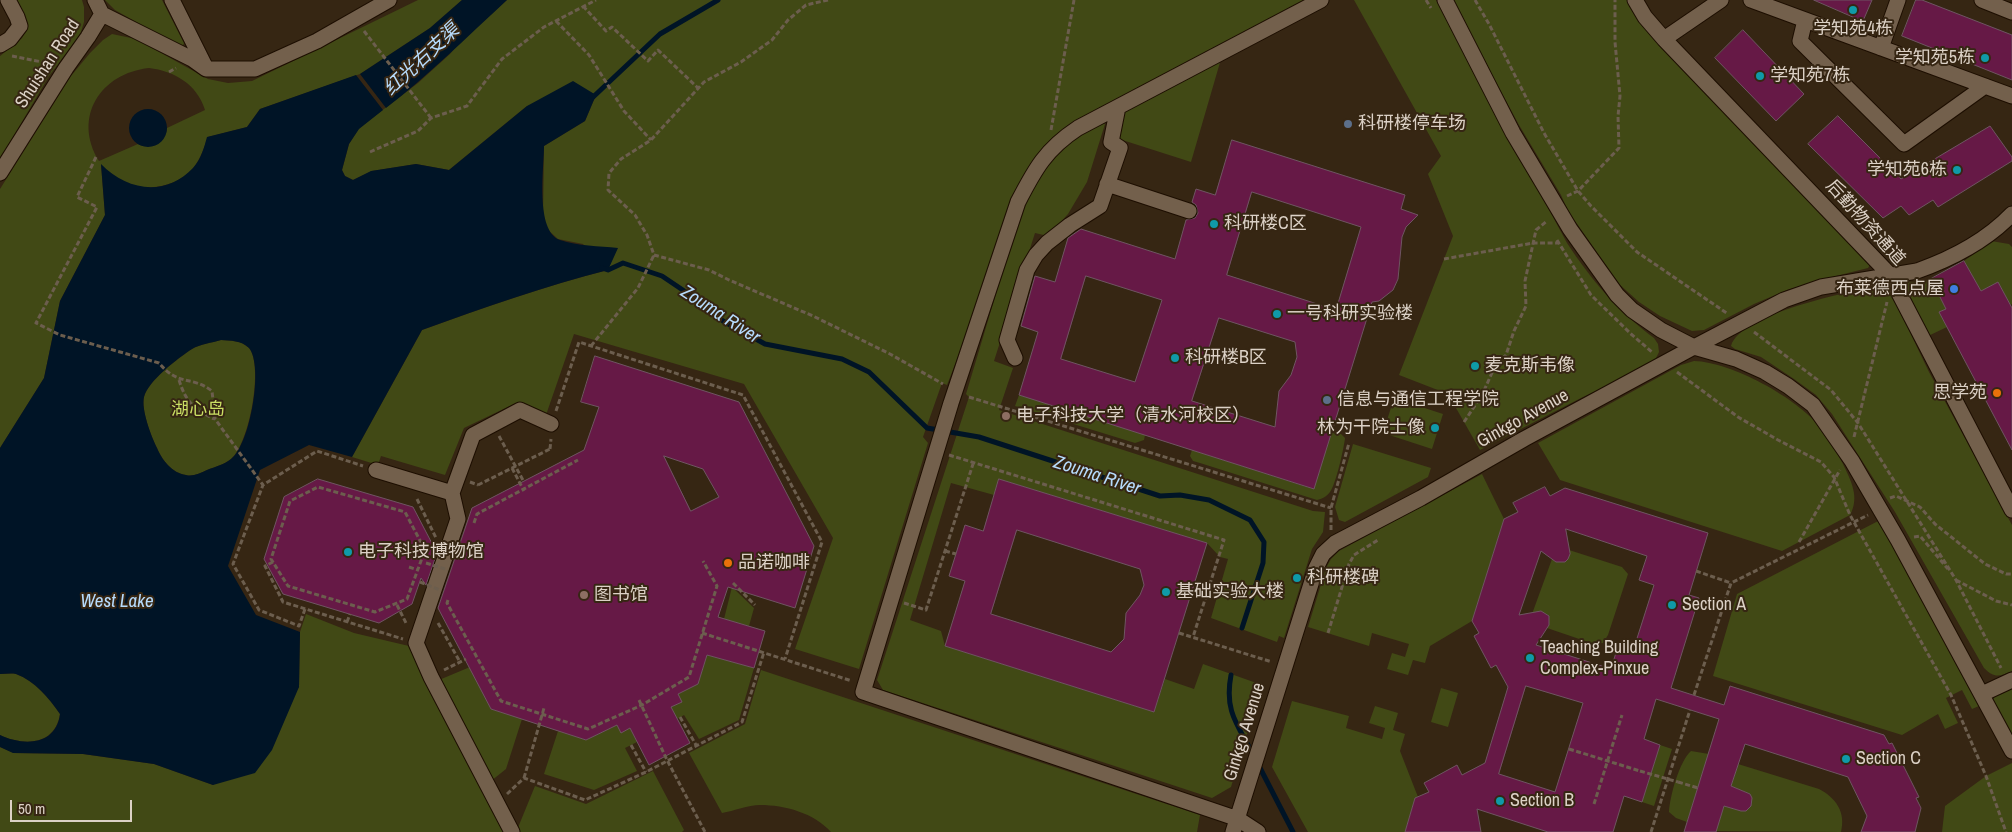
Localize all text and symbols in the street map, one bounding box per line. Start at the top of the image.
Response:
marker: 学知苑4栋 [1847,4,1859,16]
street label: Shuishan Road [11,15,85,113]
place label: 学知苑4栋 [1813,18,1893,40]
water label: 红光右支渠 [379,19,465,101]
place label: 学知苑5栋 [1895,47,1975,69]
marker: 学知苑5栋 [1979,52,1991,64]
place label: 学知苑7栋 [1770,65,1850,87]
marker: 学知苑7栋 [1754,70,1766,82]
place label: 科研楼停车场 [1358,113,1466,135]
marker: 科研楼停车场 [1342,118,1354,130]
place label: 学知苑6栋 [1867,159,1947,181]
marker: 学知苑6栋 [1951,164,1963,176]
street label: 后勤物资通道 [1821,176,1909,270]
place label: 科研楼C区 [1224,213,1307,235]
marker: 科研楼C区 [1208,218,1220,230]
place label: 布莱德西点屋 [1836,278,1944,300]
water label: Zouma River [676,281,764,349]
marker: 布莱德西点屋 [1948,283,1960,295]
place label: 一号科研实验楼 [1287,303,1413,325]
marker: 一号科研实验楼 [1271,308,1283,320]
place label: 科研楼B区 [1185,347,1267,369]
marker: 科研楼B区 [1169,352,1181,364]
place label: 麦克斯韦像 [1485,355,1575,377]
marker: 麦克斯韦像 [1469,360,1481,372]
place label: 思学苑 [1933,382,1987,404]
street label: Ginkgo Avenue [1473,385,1573,453]
marker: 思学苑 [1991,387,2003,399]
place label: 信息与通信工程学院 [1337,389,1499,411]
marker: 信息与通信工程学院 [1321,394,1333,406]
park label: 湖心岛 [171,399,225,421]
place label: 电子科技大学（清水河校区） [1016,405,1250,427]
marker: 电子科技大学（清水河校区） [1000,410,1012,422]
place label: 林为干院士像 [1317,417,1425,439]
marker: 林为干院士像 [1429,422,1441,434]
water label: Zouma River [1051,451,1143,501]
place label: 电子科技博物馆 [358,541,484,563]
marker: 电子科技博物馆 [342,546,354,558]
place label: 品诺咖啡 [738,552,810,574]
marker: 品诺咖啡 [722,557,734,569]
place label: 科研楼碑 [1307,567,1379,589]
marker: 科研楼碑 [1291,572,1303,584]
place label: 基础实验大楼 [1176,581,1284,603]
place label: 图书馆 [594,584,648,606]
marker: 基础实验大楼 [1160,586,1172,598]
marker: 图书馆 [578,589,590,601]
water label: West Lake [80,591,154,613]
place label: Section A [1682,594,1746,616]
marker: Section A [1666,599,1678,611]
place label: Teaching Building Complex-Pinxue [1540,637,1658,680]
marker: Teaching Building Complex-Pinxue [1524,652,1536,664]
street label: Ginkgo Avenue [1220,680,1270,784]
place label: Section C [1856,748,1921,770]
marker: Section C [1840,753,1852,765]
scale bar [12,790,135,822]
place label: Section B [1510,790,1574,812]
marker: Section B [1494,795,1506,807]
text: 50 m [18,798,45,819]

